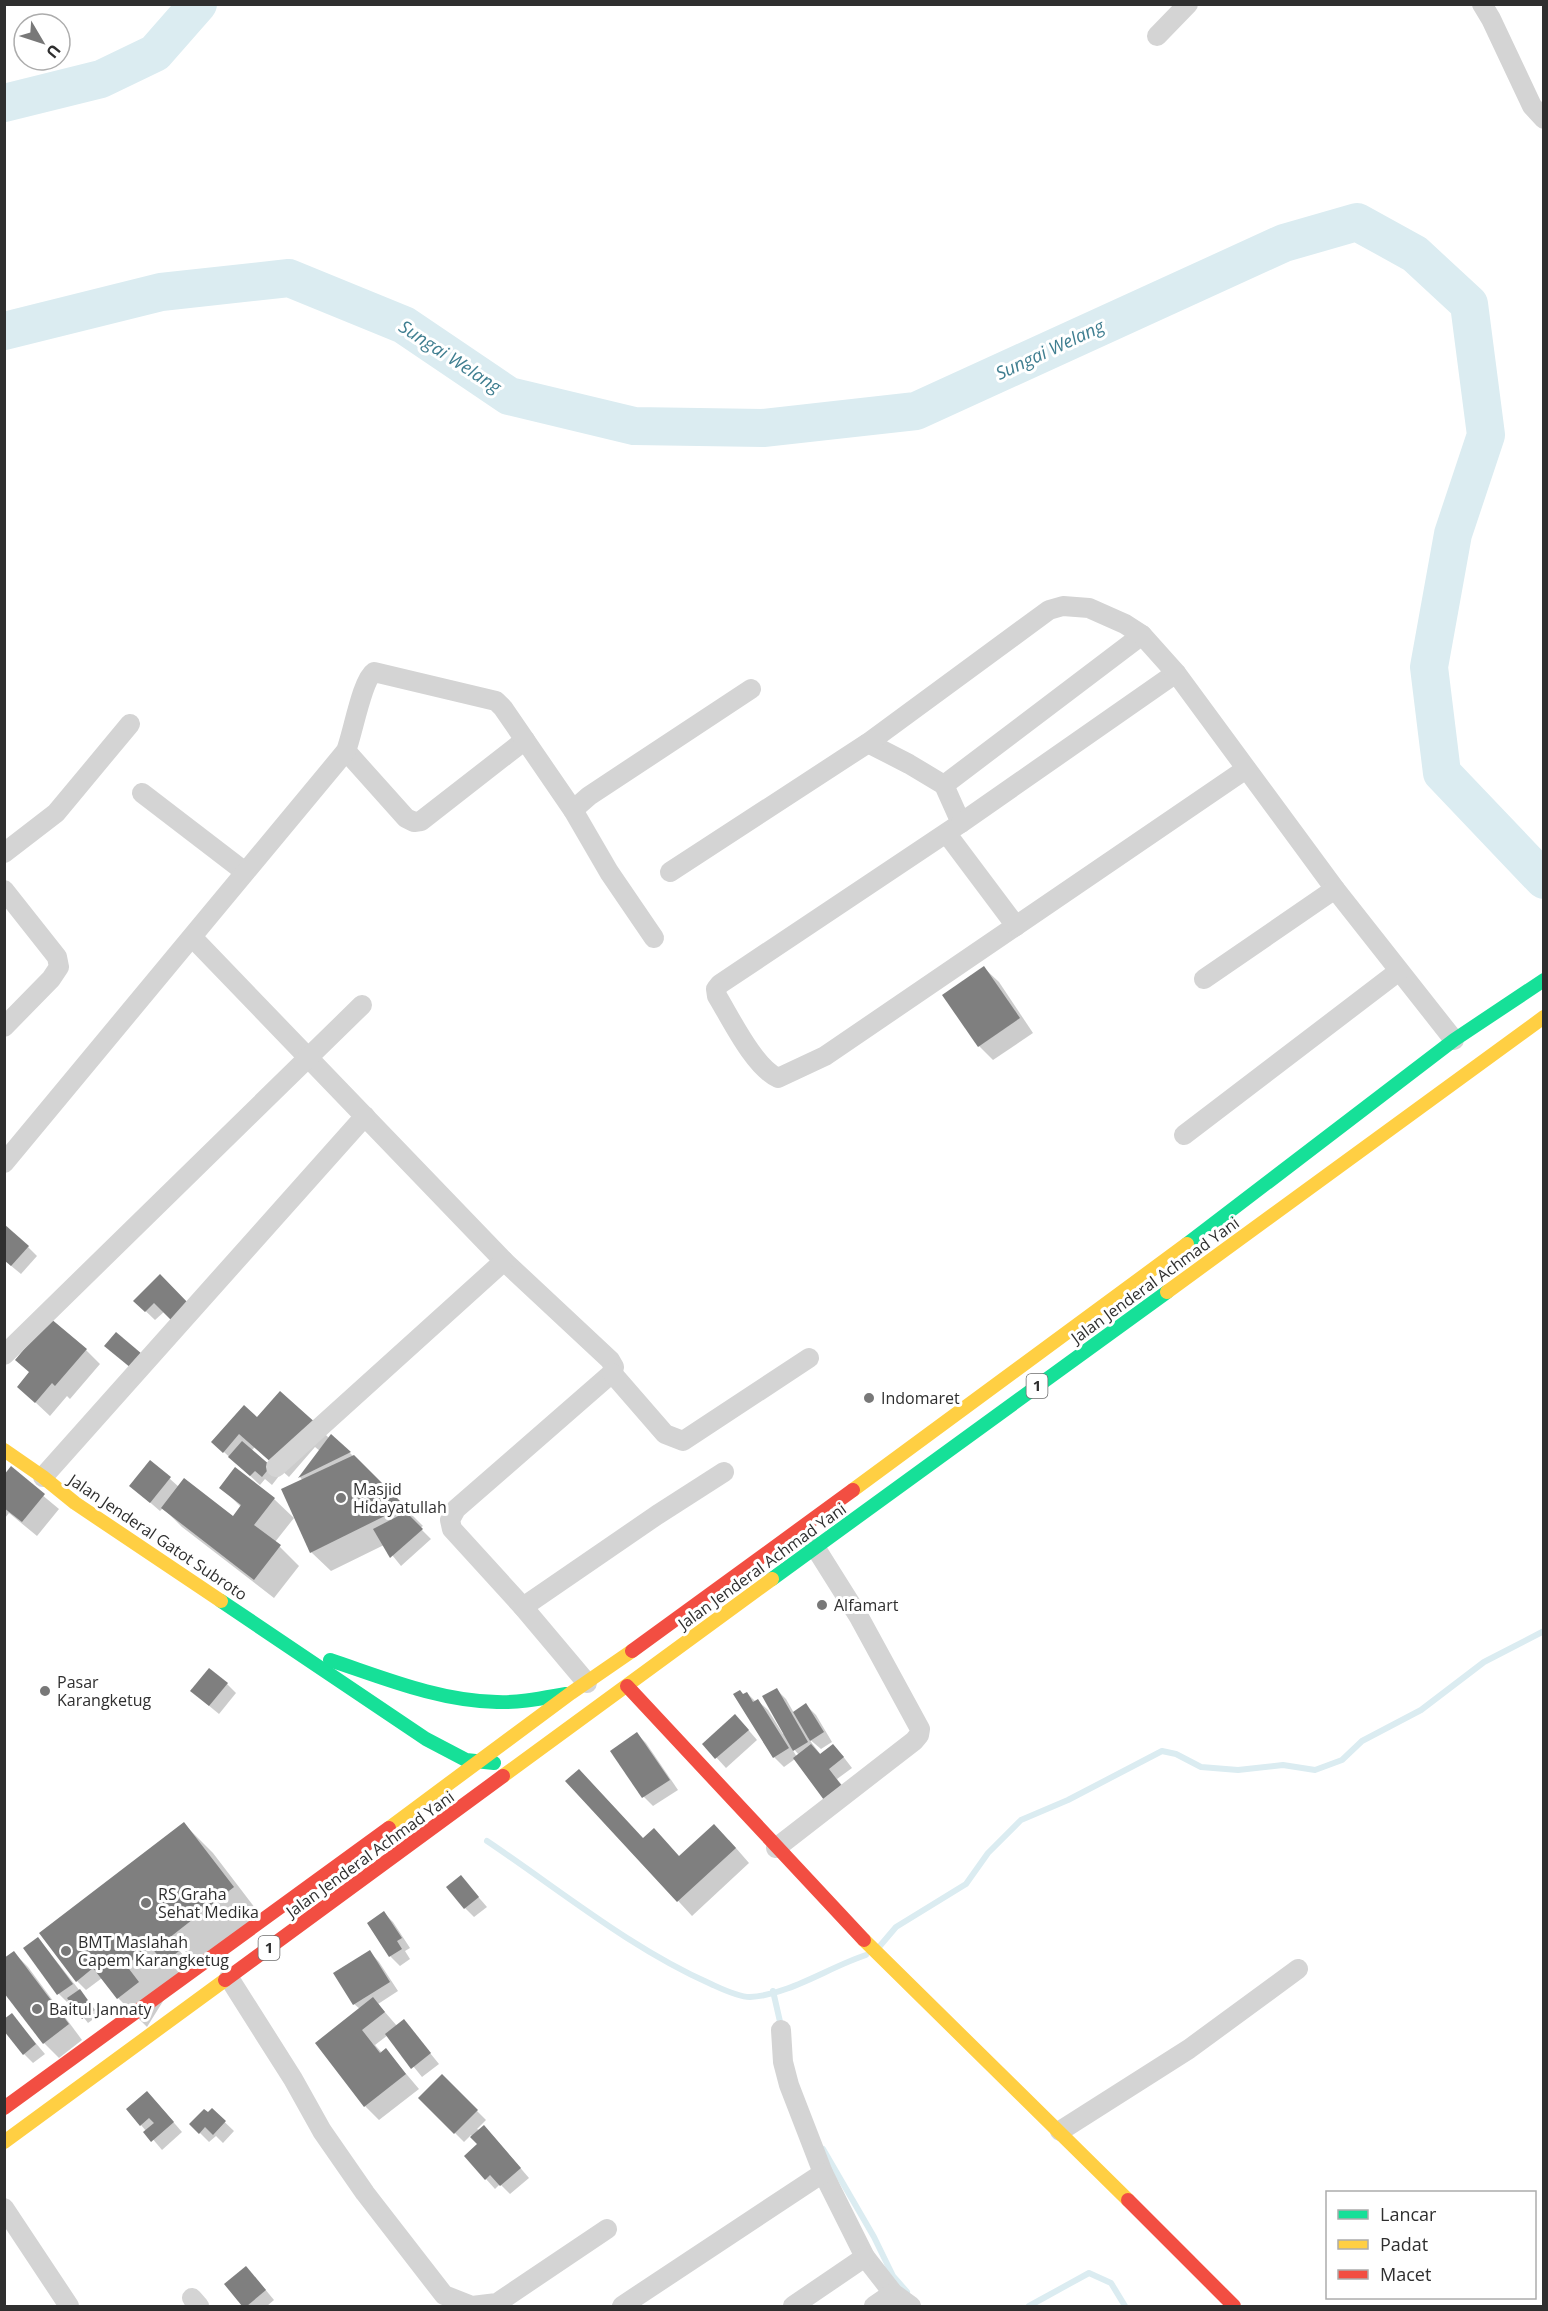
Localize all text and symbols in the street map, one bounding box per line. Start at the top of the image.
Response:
north arrow [12,12,72,72]
text: U [41,40,66,63]
water label: Sungai Welang [991,313,1108,385]
water label: Sungai Welang [395,314,507,399]
street label: Jalan Jenderal Achmad Yani [1065,1212,1243,1350]
road number: 1 [1026,1374,1048,1398]
place label: Indomaret [881,1387,960,1409]
marker: Indomaret [862,1391,876,1405]
street label: Jalan Jenderal Gatot Subroto [63,1468,252,1605]
place label: Masjid Hidayatullah [353,1478,447,1518]
marker: Masjid Hidayatullah [334,1491,348,1505]
street label: Jalan Jenderal Achmad Yani [672,1498,850,1636]
place label: Alfamart [834,1594,899,1616]
marker: Alfamart [815,1598,829,1612]
place label: Pasar Karangketug [57,1671,152,1711]
marker: Pasar Karangketug [38,1684,52,1698]
street label: Jalan Jenderal Achmad Yani [280,1786,458,1924]
place label: RS Graha Sehat Medika [158,1883,259,1923]
marker: RS Graha Sehat Medika [139,1896,153,1910]
place label: BMT Maslahah Capem Karangketug [78,1931,229,1971]
road number: 1 [258,1936,280,1960]
marker: BMT Maslahah Capem Karangketug [59,1944,73,1958]
place label: Baitul Jannaty [49,1998,152,2020]
marker: Baitul Jannaty [30,2002,44,2016]
legend [1326,2191,1536,2299]
text: Lancar [1380,2202,1437,2226]
text: Padat [1380,2232,1428,2256]
text: Macet [1380,2262,1431,2286]

